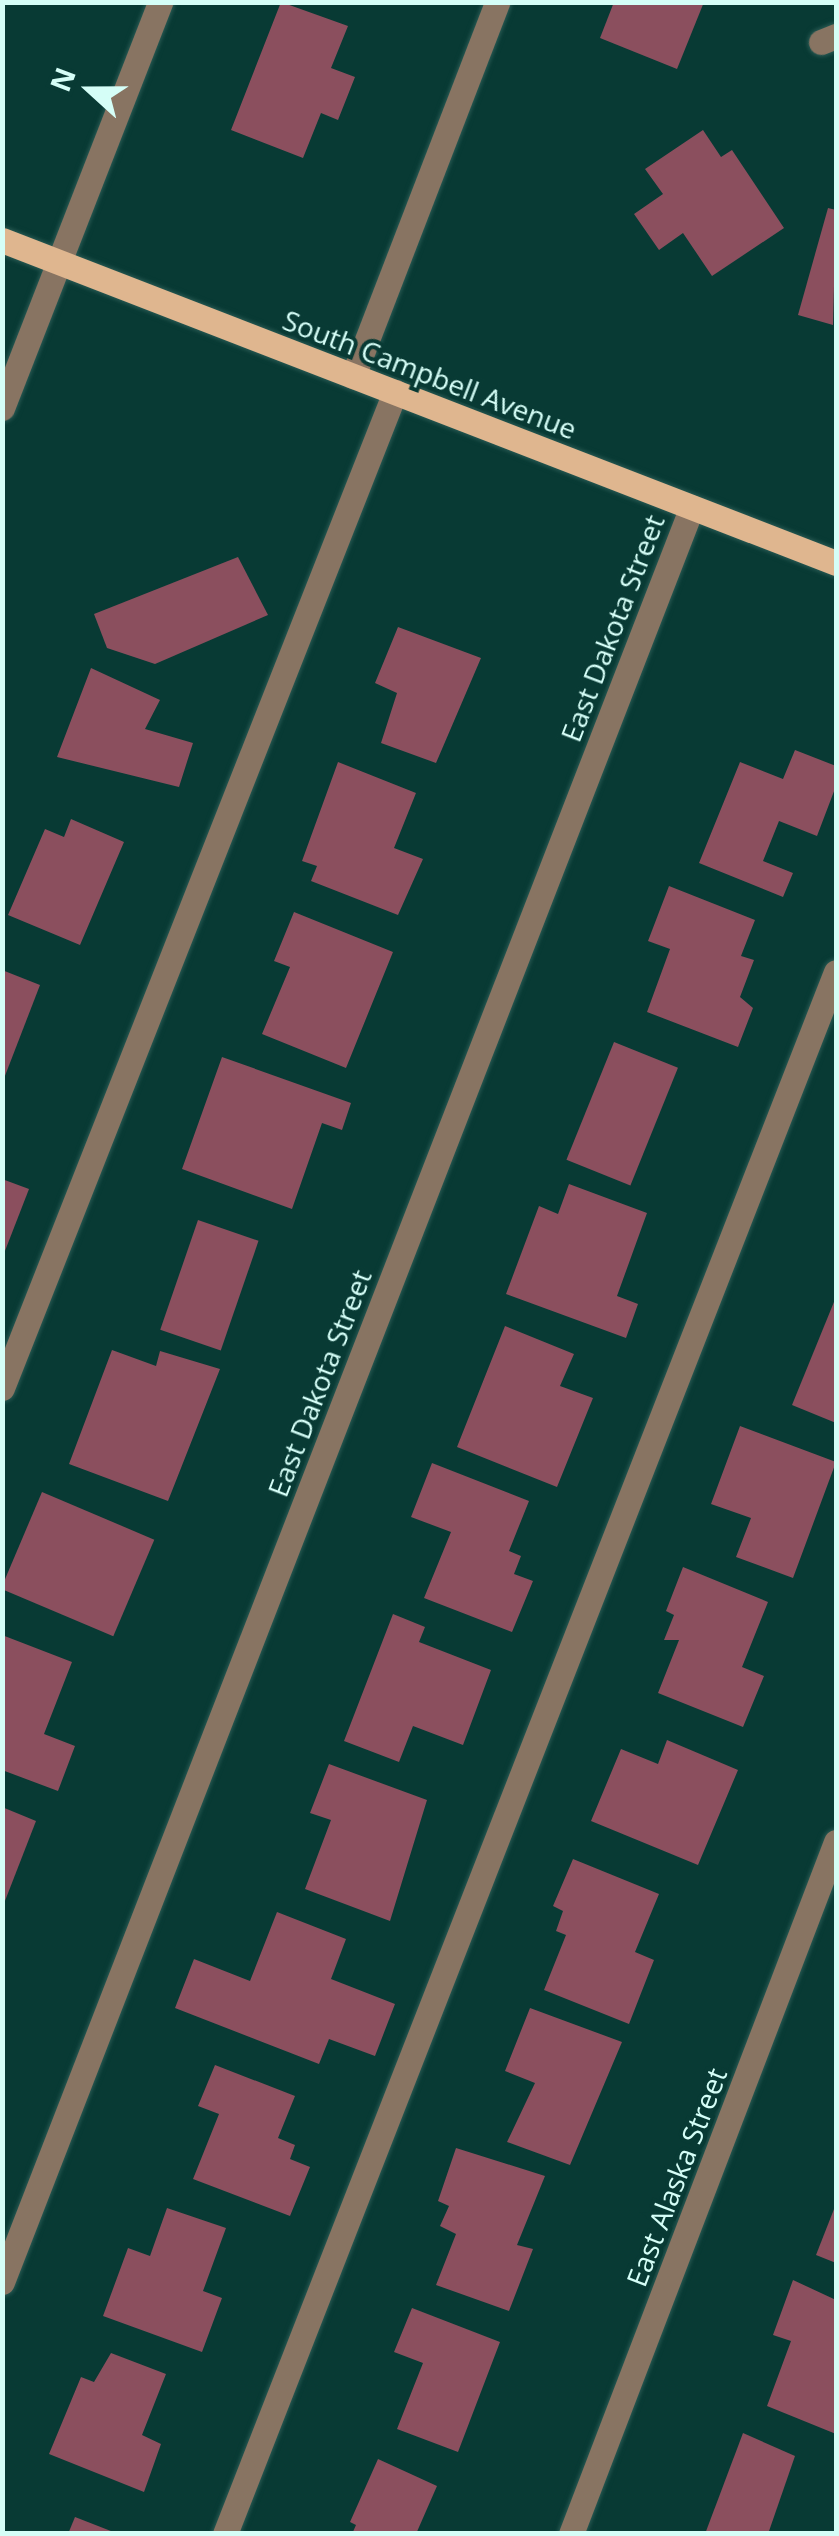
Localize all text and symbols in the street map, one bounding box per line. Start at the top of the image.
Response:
north arrow [40,40,140,140]
text: N [40,62,84,97]
street label: South Campbell Avenue [278,302,582,446]
street label: East Dakota Street [553,510,671,746]
street label: East Dakota Street [260,1265,378,1501]
street label: East Alaska Street [619,2063,733,2291]

